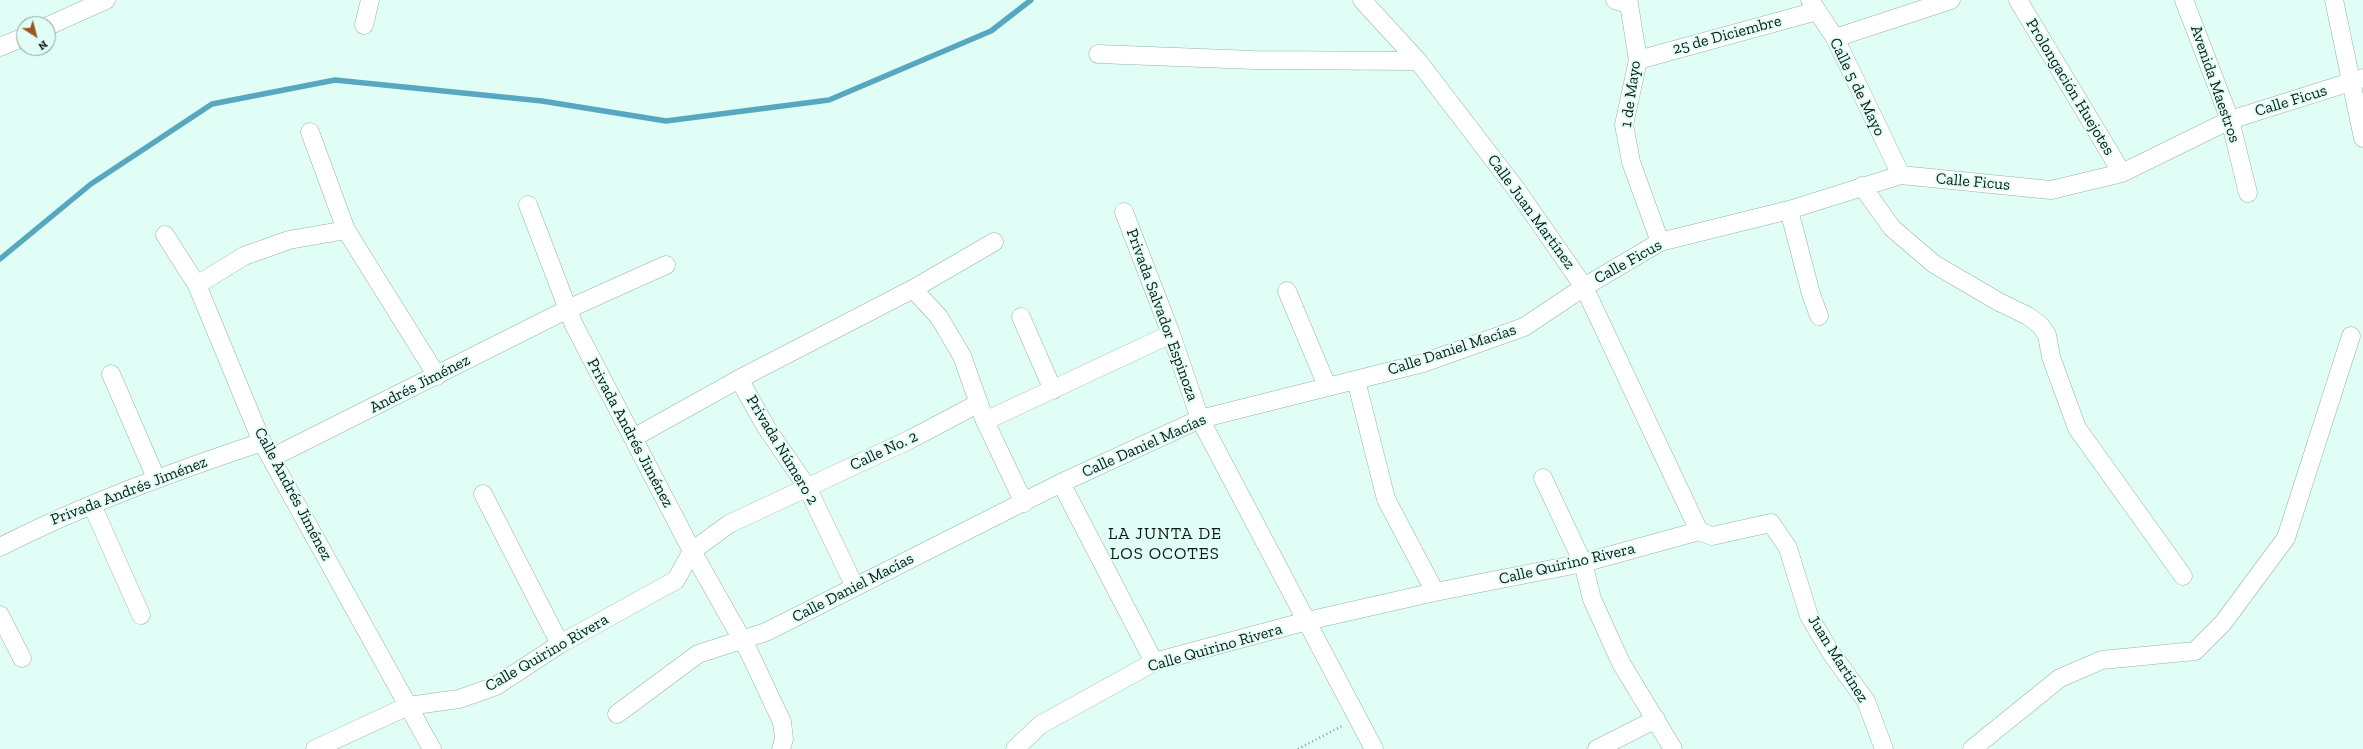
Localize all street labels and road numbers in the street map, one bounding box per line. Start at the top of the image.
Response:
street label: 25 de Diciembre [1671,11,1783,59]
street label: Prolongación Huejotes [2022,15,2118,159]
street label: Avenida Maestros [2186,23,2244,145]
street label: Calle 5 de Mayo [1825,35,1889,139]
street label: 1 de Mayo [1617,59,1645,129]
street label: Calle Ficus [2253,81,2329,121]
street label: Calle Juan Martínez [1483,151,1579,273]
street label: Calle Ficus [1935,169,2011,195]
street label: Privada Salvador Espinoza [1122,226,1202,404]
street label: Calle Ficus [1591,236,1665,288]
street label: Calle Daniel Macías [1385,320,1519,380]
street label: Andrés Jiménez [367,350,473,418]
street label: Privada Andrés Jiménez [582,355,678,511]
street label: Privada Número 2 [742,392,822,508]
street label: Calle Daniel Macías [1079,410,1209,482]
street label: Calle Andrés Jiménez [250,424,336,564]
street label: Calle No. 2 [847,427,921,475]
street label: Privada Andrés Jiménez [48,452,210,530]
street label: Calle Quirino Rivera [1497,539,1637,589]
street label: Calle Daniel Macías [789,549,917,627]
street label: Calle Quirino Rivera [482,610,612,696]
street label: Juan Martínez [1804,612,1872,706]
street label: Calle Quirino Rivera [1145,620,1285,676]

